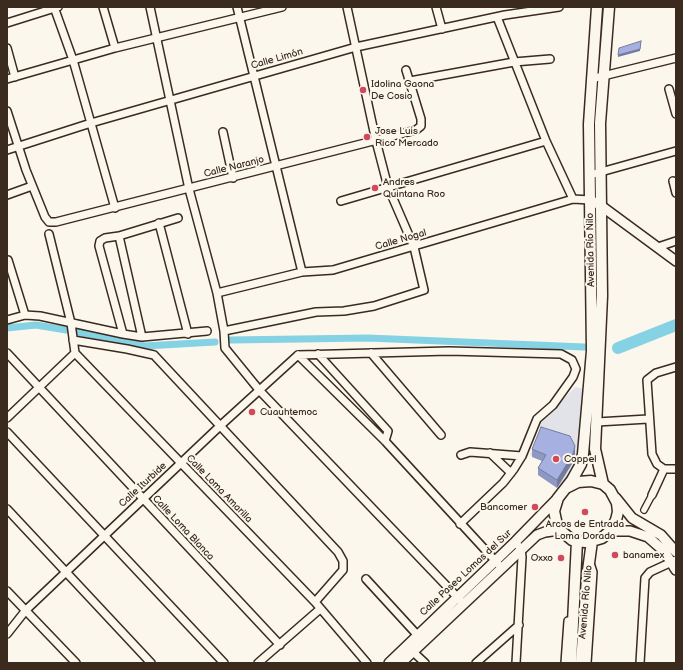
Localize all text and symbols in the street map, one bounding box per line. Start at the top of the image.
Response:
street label: Calle Limón [250,46,304,72]
place label: Idolina Gaona De Cosio [371,78,434,102]
marker: Idolina Gaona De Cosio [358,85,368,95]
place label: Jose Luis Rico Mercado [375,125,439,148]
marker: Jose Luis Rico Mercado [362,132,372,142]
street label: Calle Naranjo [203,154,265,180]
place label: Andres Quintana Roo [383,176,445,200]
marker: Andres Quintana Roo [370,183,380,193]
street label: Avenida Río Nilo [584,213,598,287]
street label: Calle Nogal [374,227,428,253]
place label: Cuauhtemoc [260,406,317,418]
marker: Cuauhtemoc [247,407,257,417]
street label: Calle Loma Amarilla [184,453,254,525]
place label: Coppel [564,453,597,465]
marker: Coppel [551,454,561,464]
street label: Calle Iturbide [117,460,169,510]
street label: Calle Loma Blanca [150,493,216,563]
place label: Bancomer [480,501,527,513]
marker: Bancomer [530,502,540,512]
marker: Arcos de Entrada Loma Dorada [580,507,590,517]
place label: Arcos de Entrada Loma Dorada [546,518,624,542]
street label: Calle Paseo Lomas del Sur [418,527,514,619]
place label: banamex [623,549,664,561]
marker: banamex [610,550,620,560]
place label: Oxxo [531,552,553,564]
marker: Oxxo [556,553,566,563]
street label: Avenida Río Nilo [577,565,595,639]

